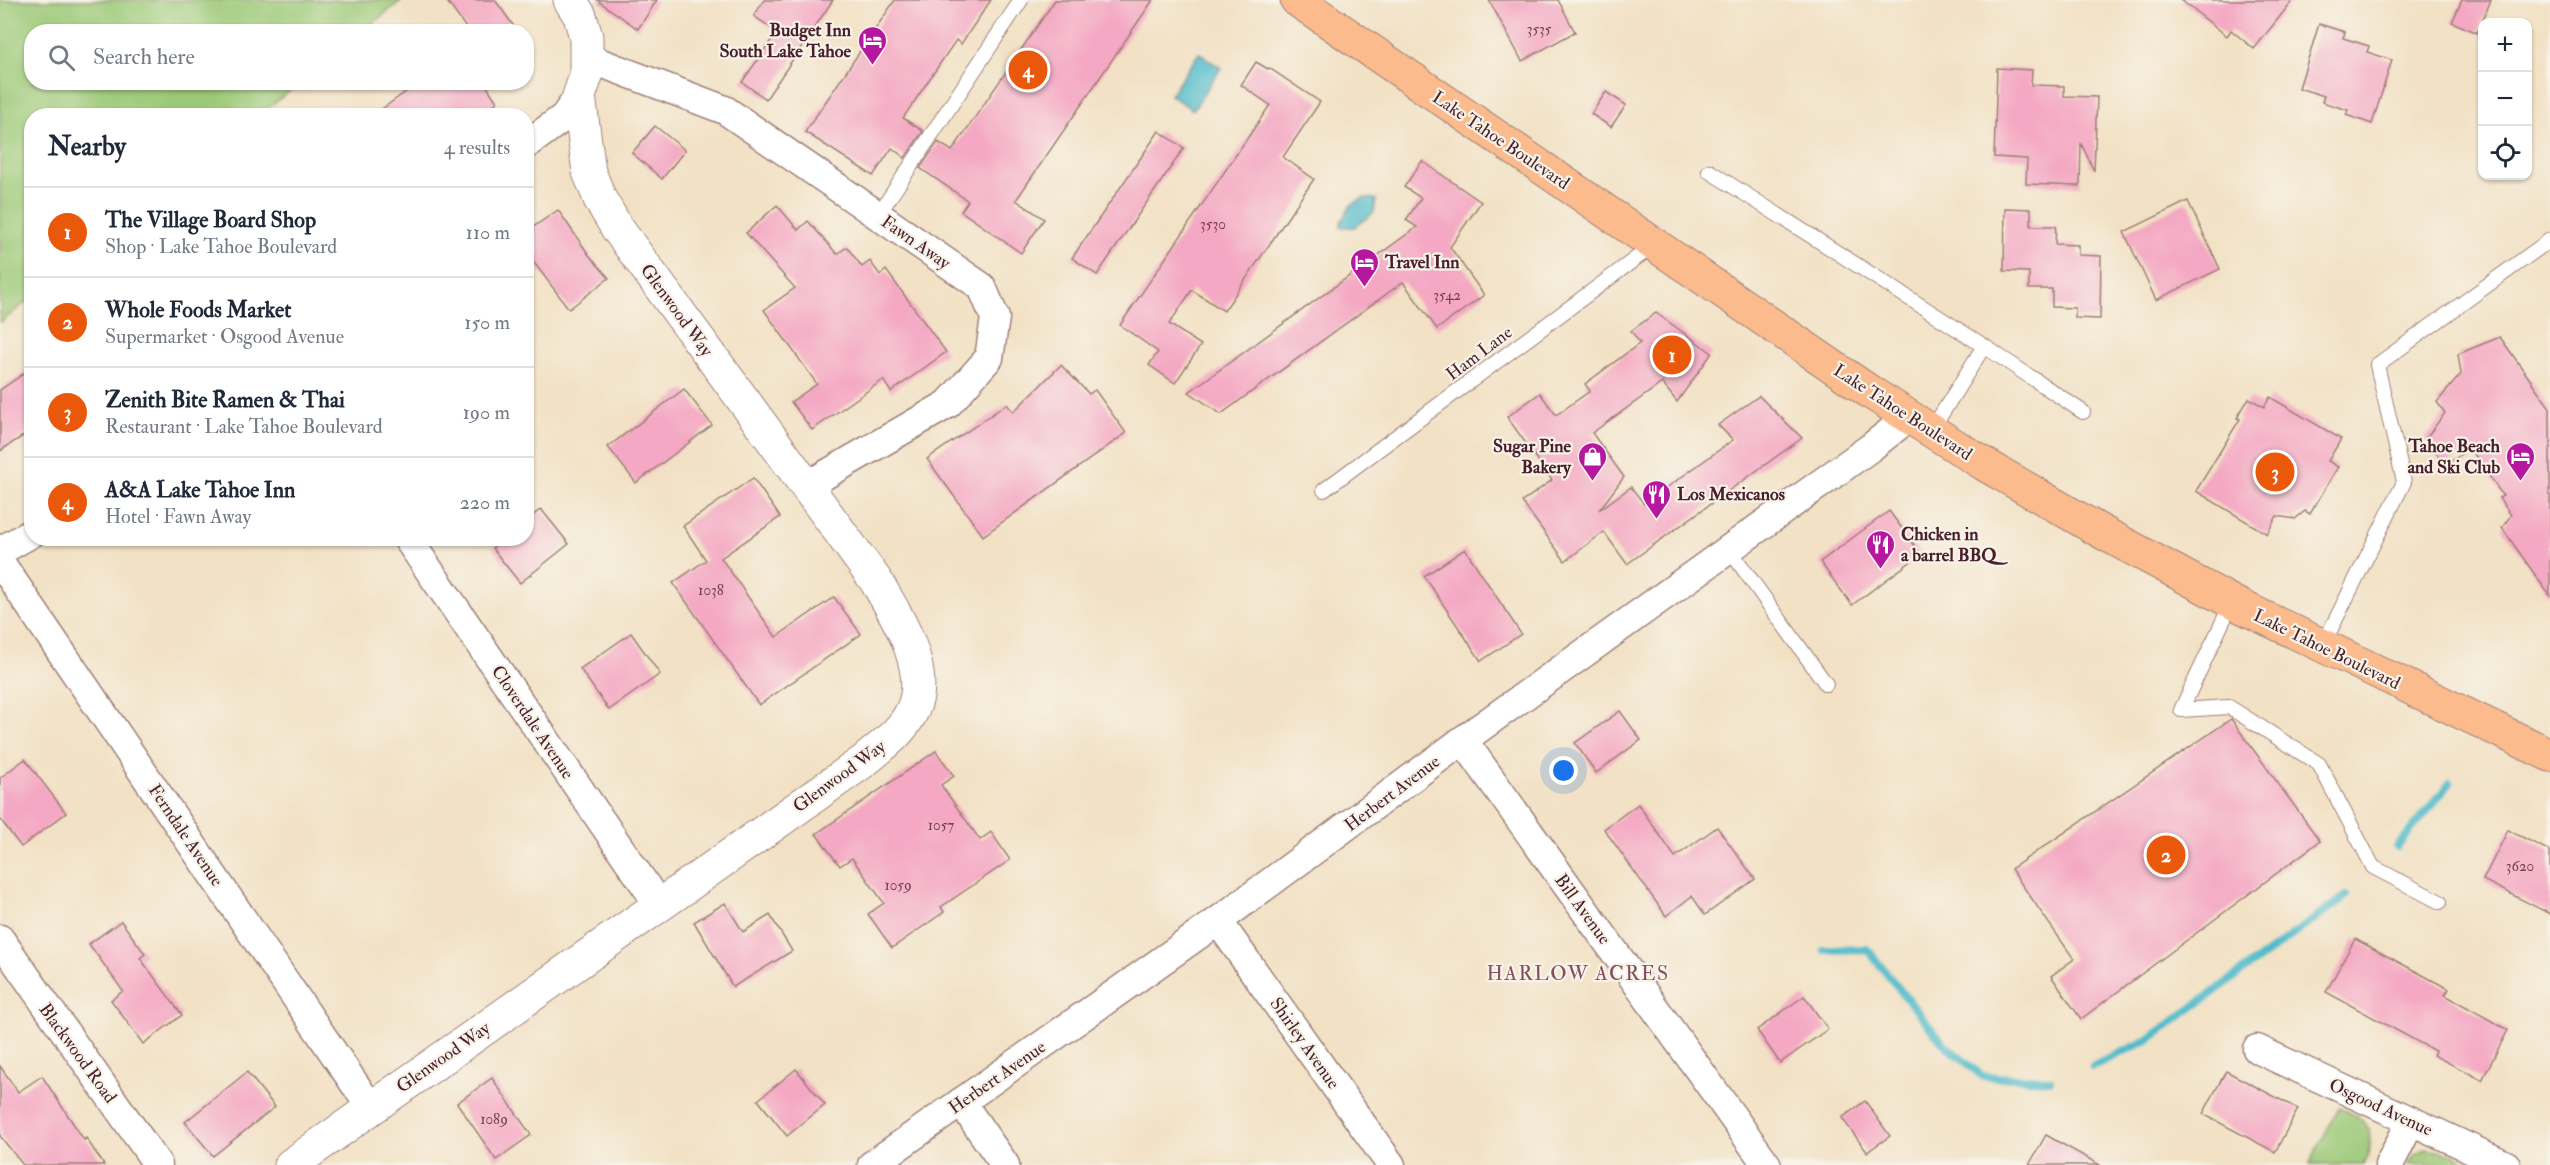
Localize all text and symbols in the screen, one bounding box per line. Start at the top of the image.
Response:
map controls [2478,18,2532,180]
button: + [2478,18,2532,72]
place label: Budget Inn South Lake Tahoe [720,19,852,63]
house number: 3535 [1527,20,1552,39]
search box [24,24,534,90]
hotel icon: Budget Inn South Lake Tahoe [856,24,888,66]
icon: search [45,41,78,74]
text: Search here [93,43,195,71]
pin: 4 [1008,48,1048,92]
button: − [2478,72,2532,126]
street label: Lake Tahoe Boulevard [1428,86,1574,195]
button: locate [2478,126,2532,180]
text: Nearby [48,131,126,163]
text: 4 results [444,135,510,160]
text: The Village Board Shop [105,206,316,234]
street label: Fawn Away [877,210,956,275]
house number: 3530 [1200,215,1226,234]
text: 1 [64,220,71,245]
text: 110 m [466,220,510,245]
text: Shop · Lake Tahoe Boulevard [105,234,337,259]
hotel icon: Travel Inn [1348,246,1380,288]
place label: Travel Inn [1384,251,1460,274]
street label: Glenwood Way [635,259,719,362]
house number: 3542 [1433,286,1461,305]
text: Whole Foods Market [105,296,291,324]
text: 2 [62,310,73,335]
text: 150 m [464,310,510,335]
street label: Ham Lane [1442,321,1517,386]
text: Supermarket · Osgood Avenue [105,324,344,349]
pin: 1 [1652,332,1692,378]
street label: Lake Tahoe Boulevard [1829,359,1976,466]
text: Zenith Bite Ramen & Thai [105,386,345,414]
text: 3 [64,400,71,425]
text: 190 m [463,400,510,425]
text: Restaurant · Lake Tahoe Boulevard [105,414,383,439]
place label: Sugar Pine Bakery [1493,435,1572,479]
place label: Tahoe Beach and Ski Club [2407,435,2501,479]
shop icon: Sugar Pine Bakery [1576,440,1608,482]
hotel icon: Tahoe Beach and Ski Club [2505,440,2537,482]
pin: 3 [2256,450,2294,494]
text: A&A Lake Tahoe Inn [105,476,295,504]
restaurant icon: Los Mexicanos [1640,478,1672,520]
place label: Los Mexicanos [1677,483,1785,506]
text: 4 [62,490,73,515]
text: 220 m [460,490,510,515]
text: Hotel · Fawn Away [105,504,251,529]
place label: Chicken in a barrel BBQ [1901,523,2008,567]
restaurant icon: Chicken in a barrel BBQ [1864,528,1896,570]
house number: 1038 [698,581,724,600]
street label: Lake Tahoe Boulevard [2250,604,2404,695]
street label: Cloverdale Avenue [486,661,579,784]
street label: Glenwood Way [788,734,891,818]
street label: Herbert Avenue [1340,750,1445,837]
your location [1549,756,1578,785]
street label: Ferndale Avenue [143,780,229,891]
house number: 1057 [928,816,954,835]
pin: 2 [2146,832,2186,878]
house number: 3620 [2506,857,2534,876]
street label: Bill Avenue [1549,870,1616,949]
house number: 1059 [884,876,912,895]
district label: HARLOW ACRES [1486,961,1670,986]
street label: Shirley Avenue [1265,993,1345,1094]
street label: Blackwood Road [34,999,122,1108]
street label: Glenwood Way [392,1016,495,1098]
street label: Herbert Avenue [944,1035,1051,1119]
street label: Osgood Avenue [2325,1073,2437,1142]
house number: 1089 [480,1110,508,1129]

